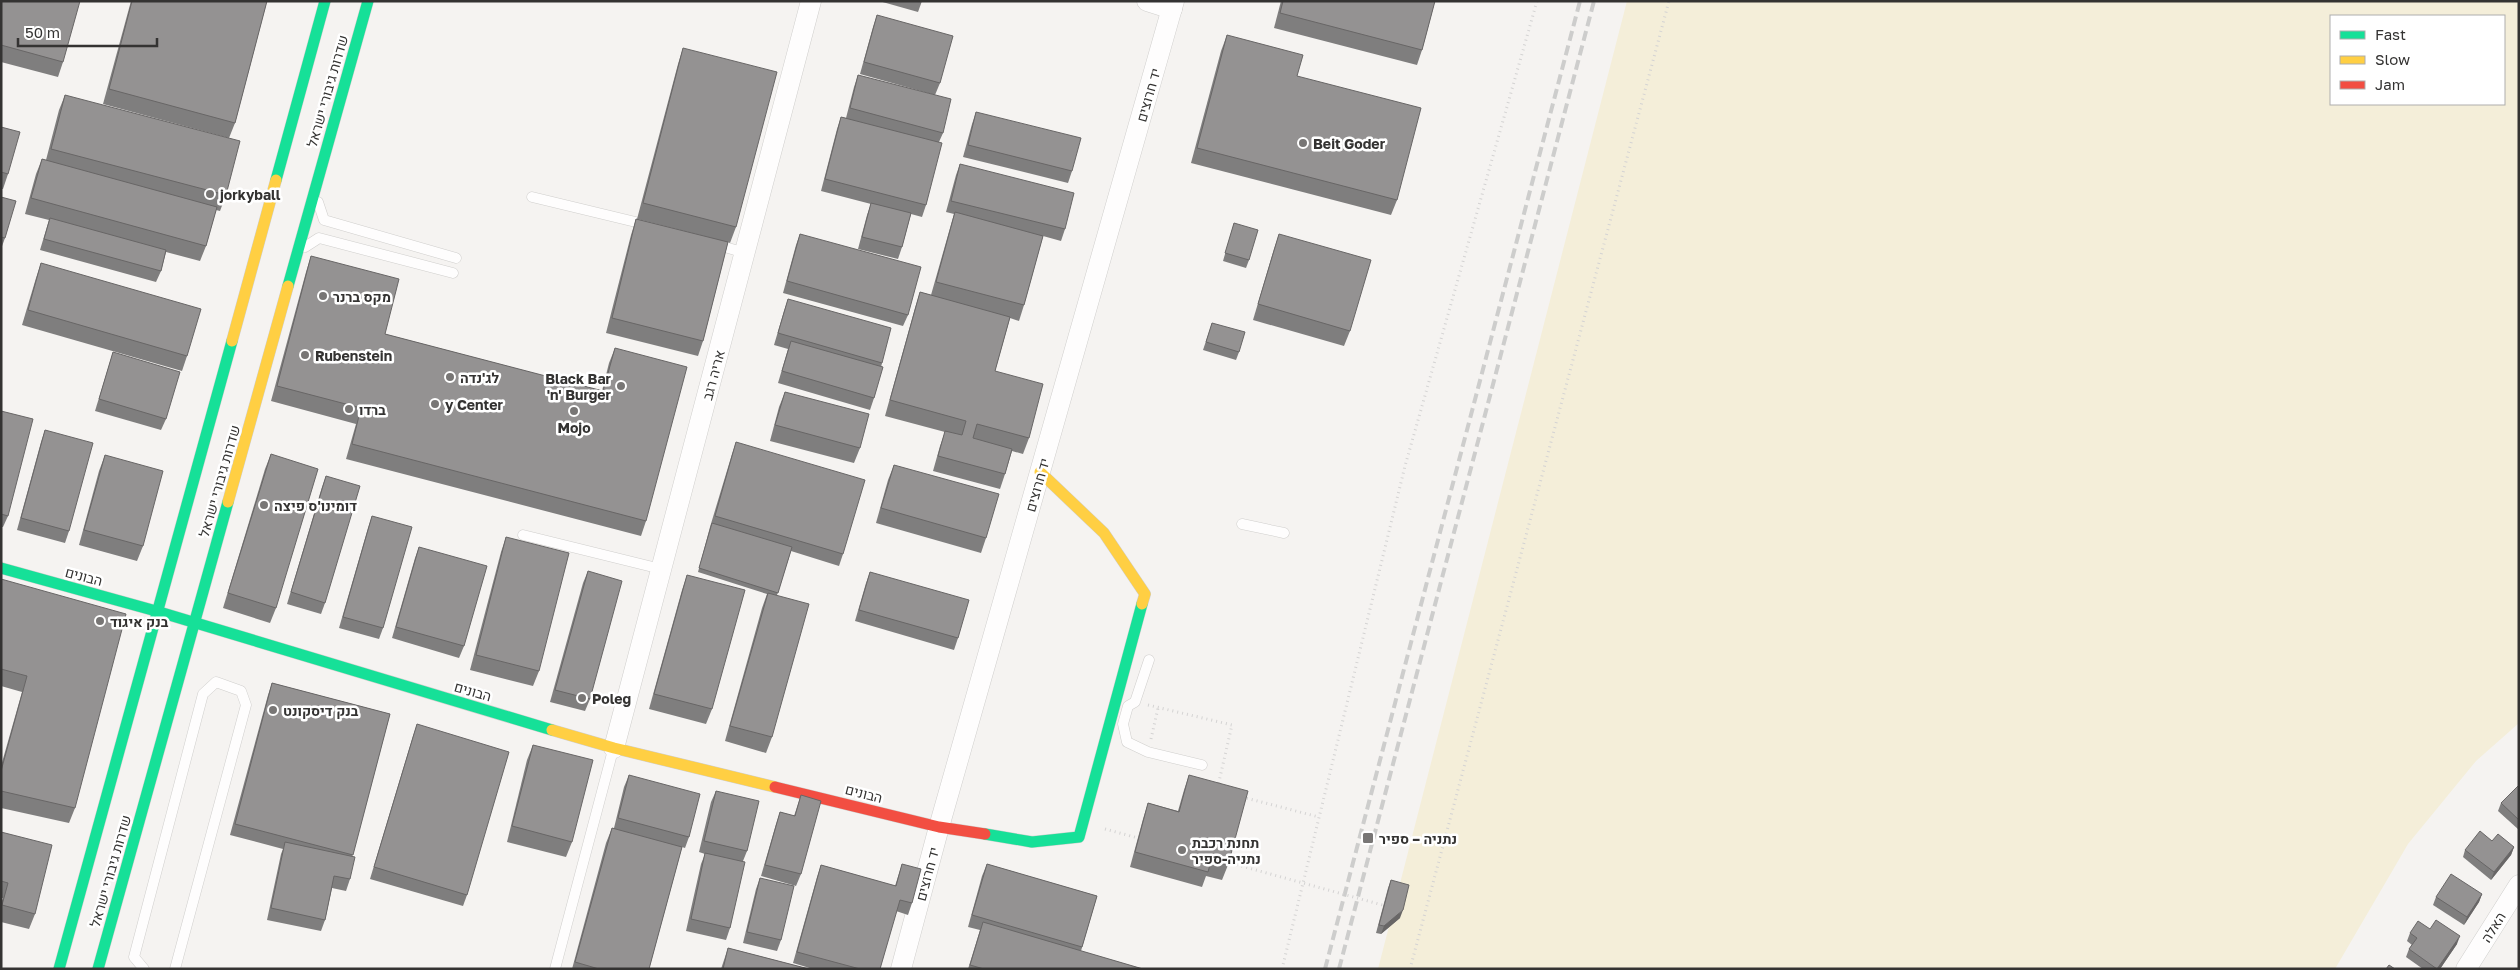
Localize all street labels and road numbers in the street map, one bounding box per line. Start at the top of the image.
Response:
street label: שדרות גיבורי ישראל [303,33,351,149]
street label: יד חרוצים [1132,66,1164,124]
street label: אריה רגב [698,348,728,402]
street label: שדרות גיבורי ישראל [195,423,243,539]
street label: יד חרוצים [1021,456,1053,514]
street label: הבונים [63,563,105,589]
street label: הבונים [452,678,494,704]
street label: הבונים [844,780,884,806]
street label: שדרות גיבורי ישראל [86,813,134,929]
street label: יד חרוצים [912,845,942,903]
street label: האלה [2477,909,2509,945]

